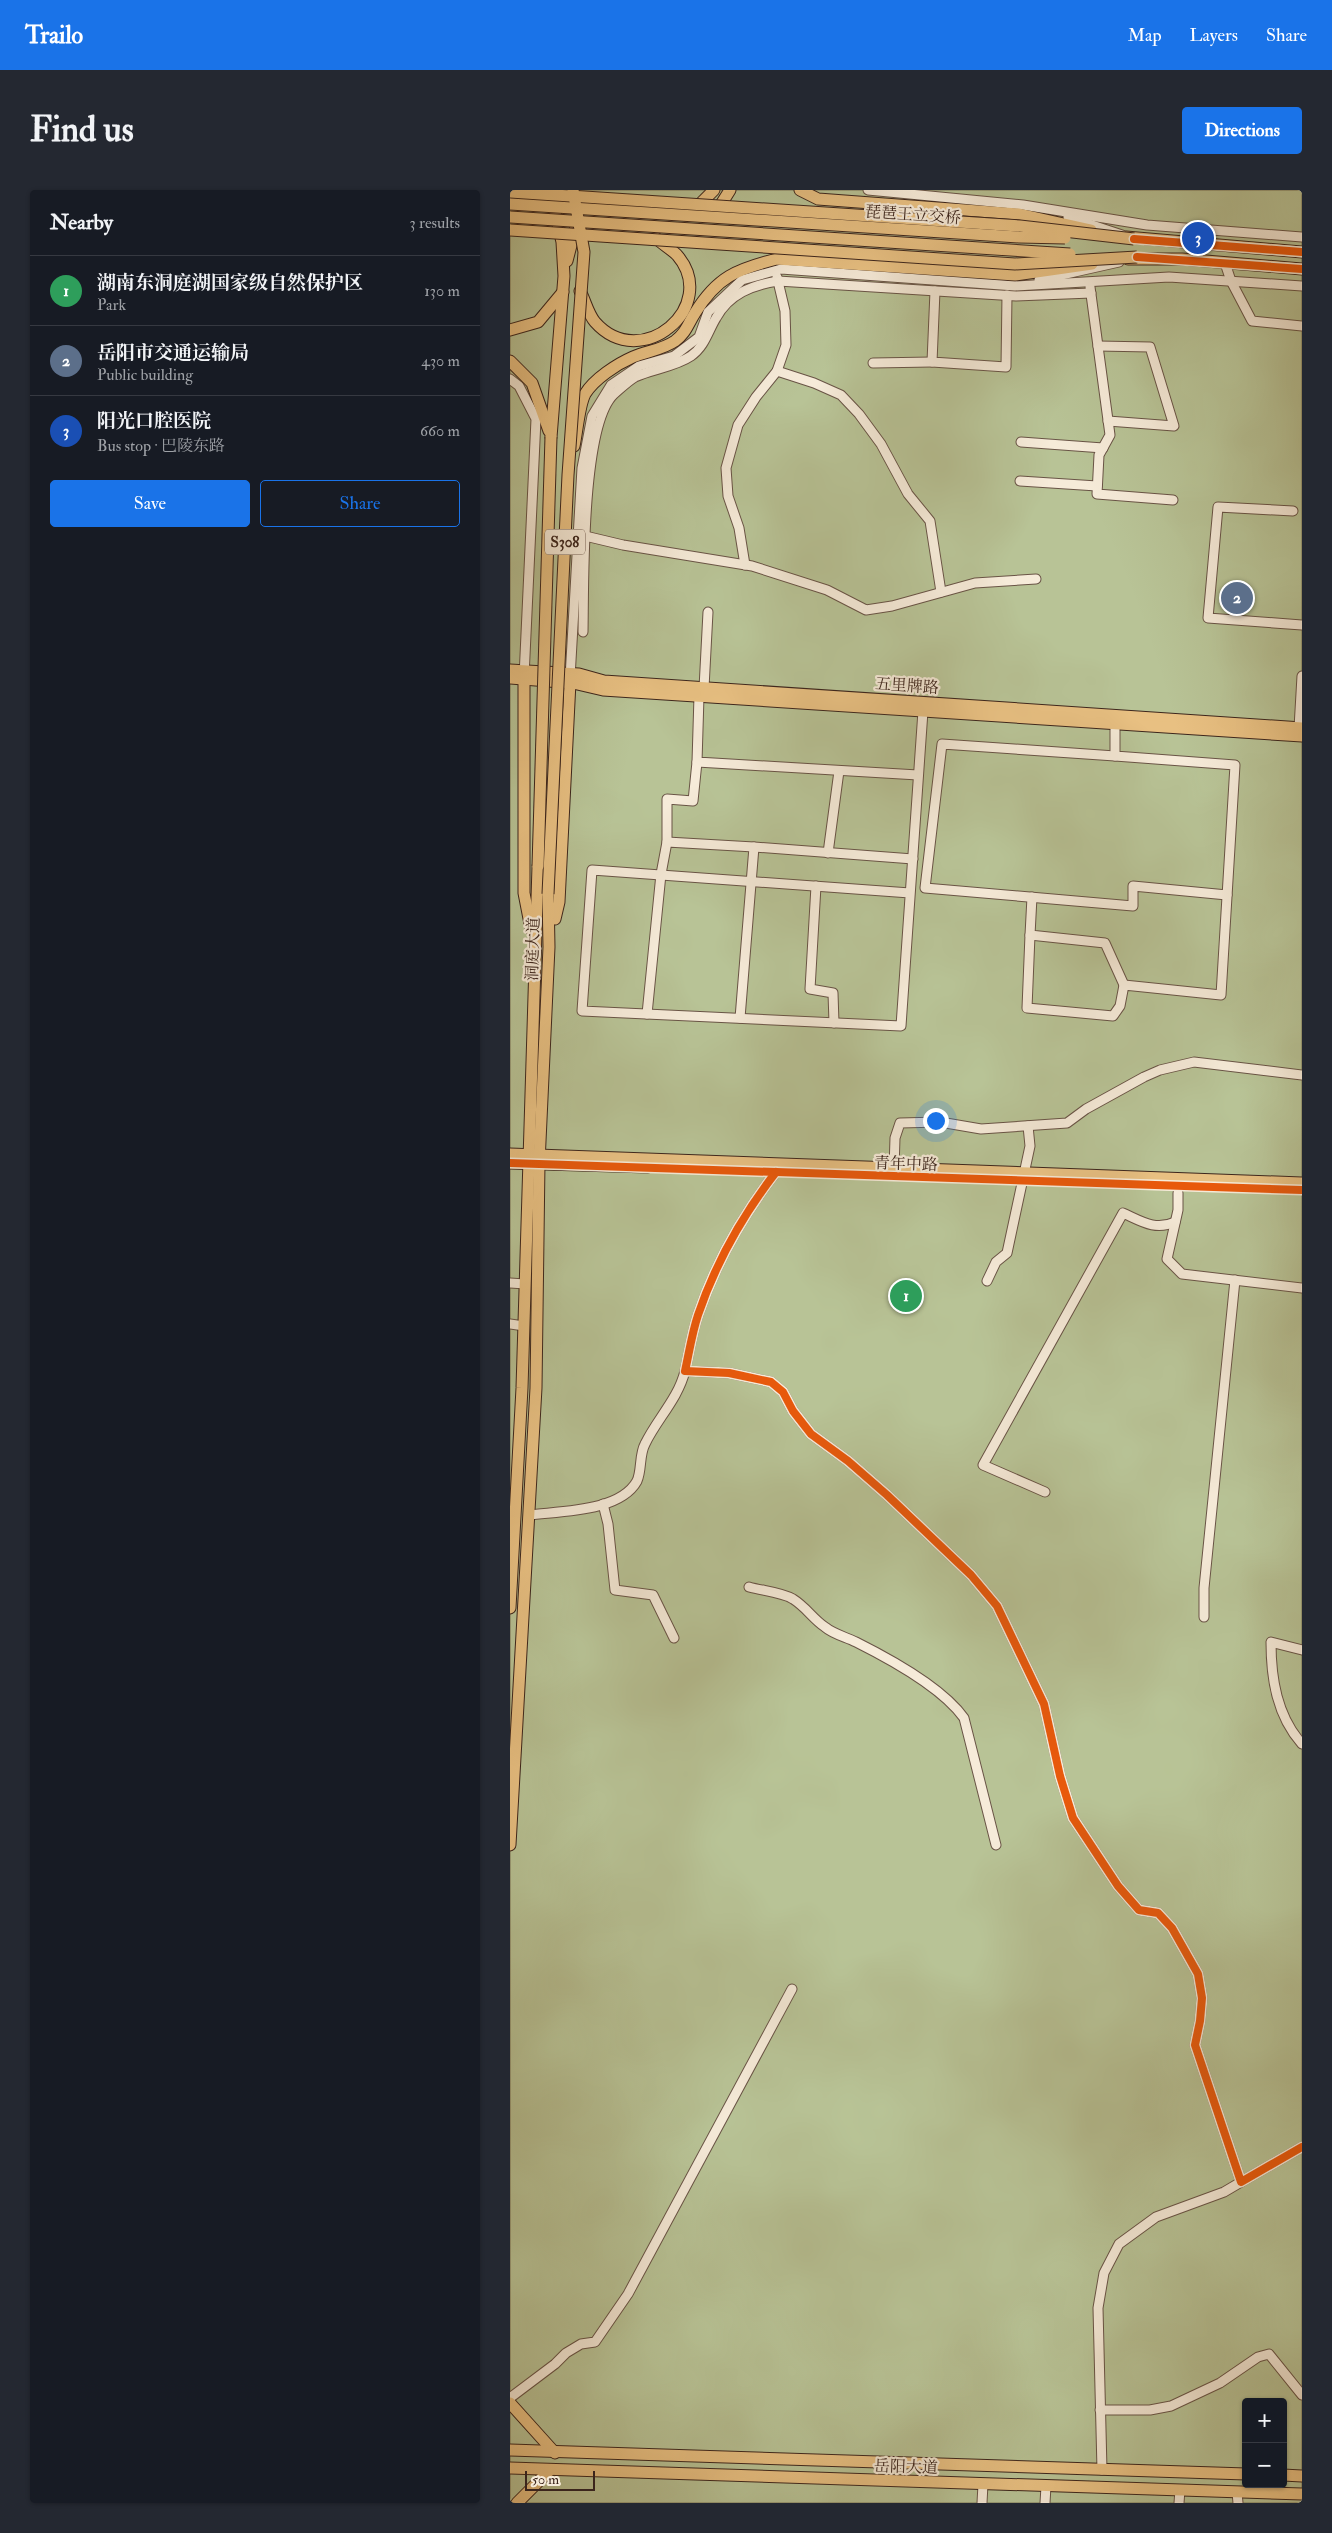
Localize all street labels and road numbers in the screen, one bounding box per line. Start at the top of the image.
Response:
street label: 琵琶王立交桥 [864,202,962,228]
road number: S308 [545,530,585,554]
street label: 五里牌路 [874,674,940,698]
street label: 洞庭大道 [522,917,544,981]
street label: 青年中路 [874,1153,938,1175]
street label: 岳阳大道 [874,2456,938,2478]

